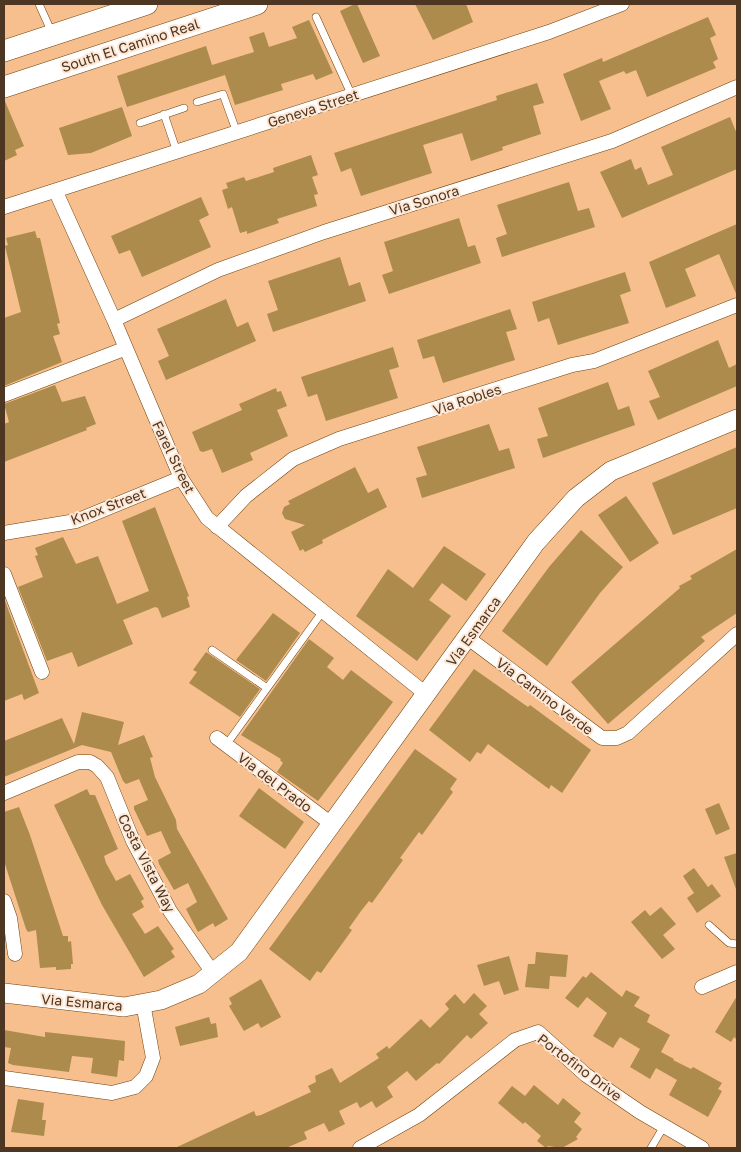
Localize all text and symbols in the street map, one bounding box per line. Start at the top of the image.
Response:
street label: South El Camino Real [59,15,201,75]
street label: Geneva Street [265,85,361,131]
street label: Via Sonora [387,181,461,219]
street label: Via Robles [431,380,503,418]
street label: Farel Street [149,418,199,496]
street label: Knox Street [68,484,148,528]
street label: Via Esmarca [442,593,504,669]
street label: Via Camino Verde [493,654,597,738]
street label: Via del Prado [234,749,316,815]
street label: Costa Vista Way [115,811,179,915]
street label: Via Esmarca [41,990,123,1014]
street label: Portofino Drive [535,1030,625,1104]

